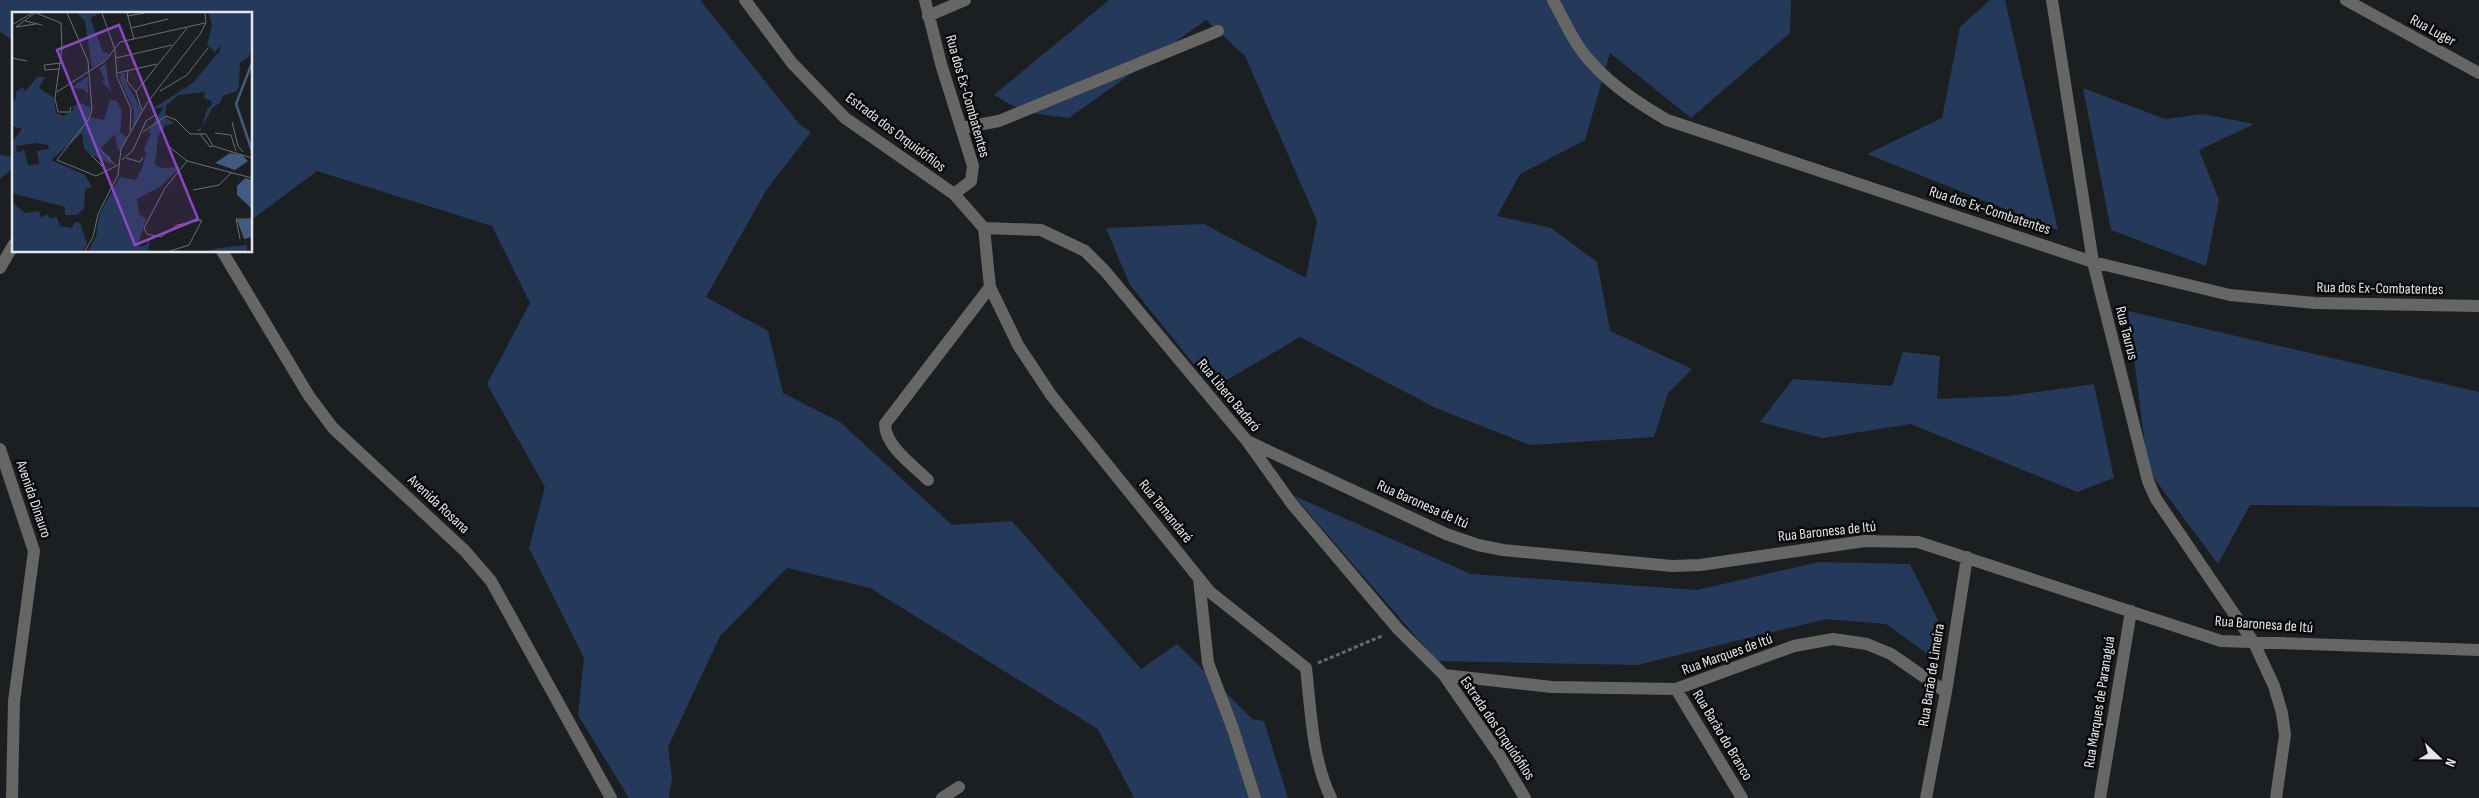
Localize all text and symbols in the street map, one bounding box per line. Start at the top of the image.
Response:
street label: Rua Luger [2407,10,2460,51]
inset map [12,12,252,252]
street label: Rua dos Ex-Combatentes [941,33,994,160]
street label: Estrada dos Orquidófilos [842,88,950,176]
street label: Rua dos Ex-Combatentes [1927,182,2053,239]
street label: Rua dos Ex-Combatentes [2316,278,2444,299]
street label: Rua Taurus [2111,304,2142,362]
street label: Rua Libero Badaró [1193,355,1265,436]
street label: Avenida Dinauro [11,457,56,540]
street label: Avenida Rosana [403,470,474,538]
street label: Rua Tamandaré [1134,476,1197,547]
street label: Rua Baronesa de Itú [1374,476,1472,533]
street label: Rua Baronesa de Itú [1777,517,1877,546]
street label: Rua Baronesa de Itú [2214,612,2314,637]
street label: Rua Barão de Limeira [1914,622,1949,728]
street label: Rua Marques de Itú [1679,629,1775,680]
street label: Rua Marques de Paranaguá [2080,635,2119,769]
street label: Estrada dos Orquidófilos [1456,673,1539,784]
street label: Rua Barão do Branco [1688,687,1757,784]
north arrow [2414,733,2464,783]
text: N [2441,756,2460,769]

